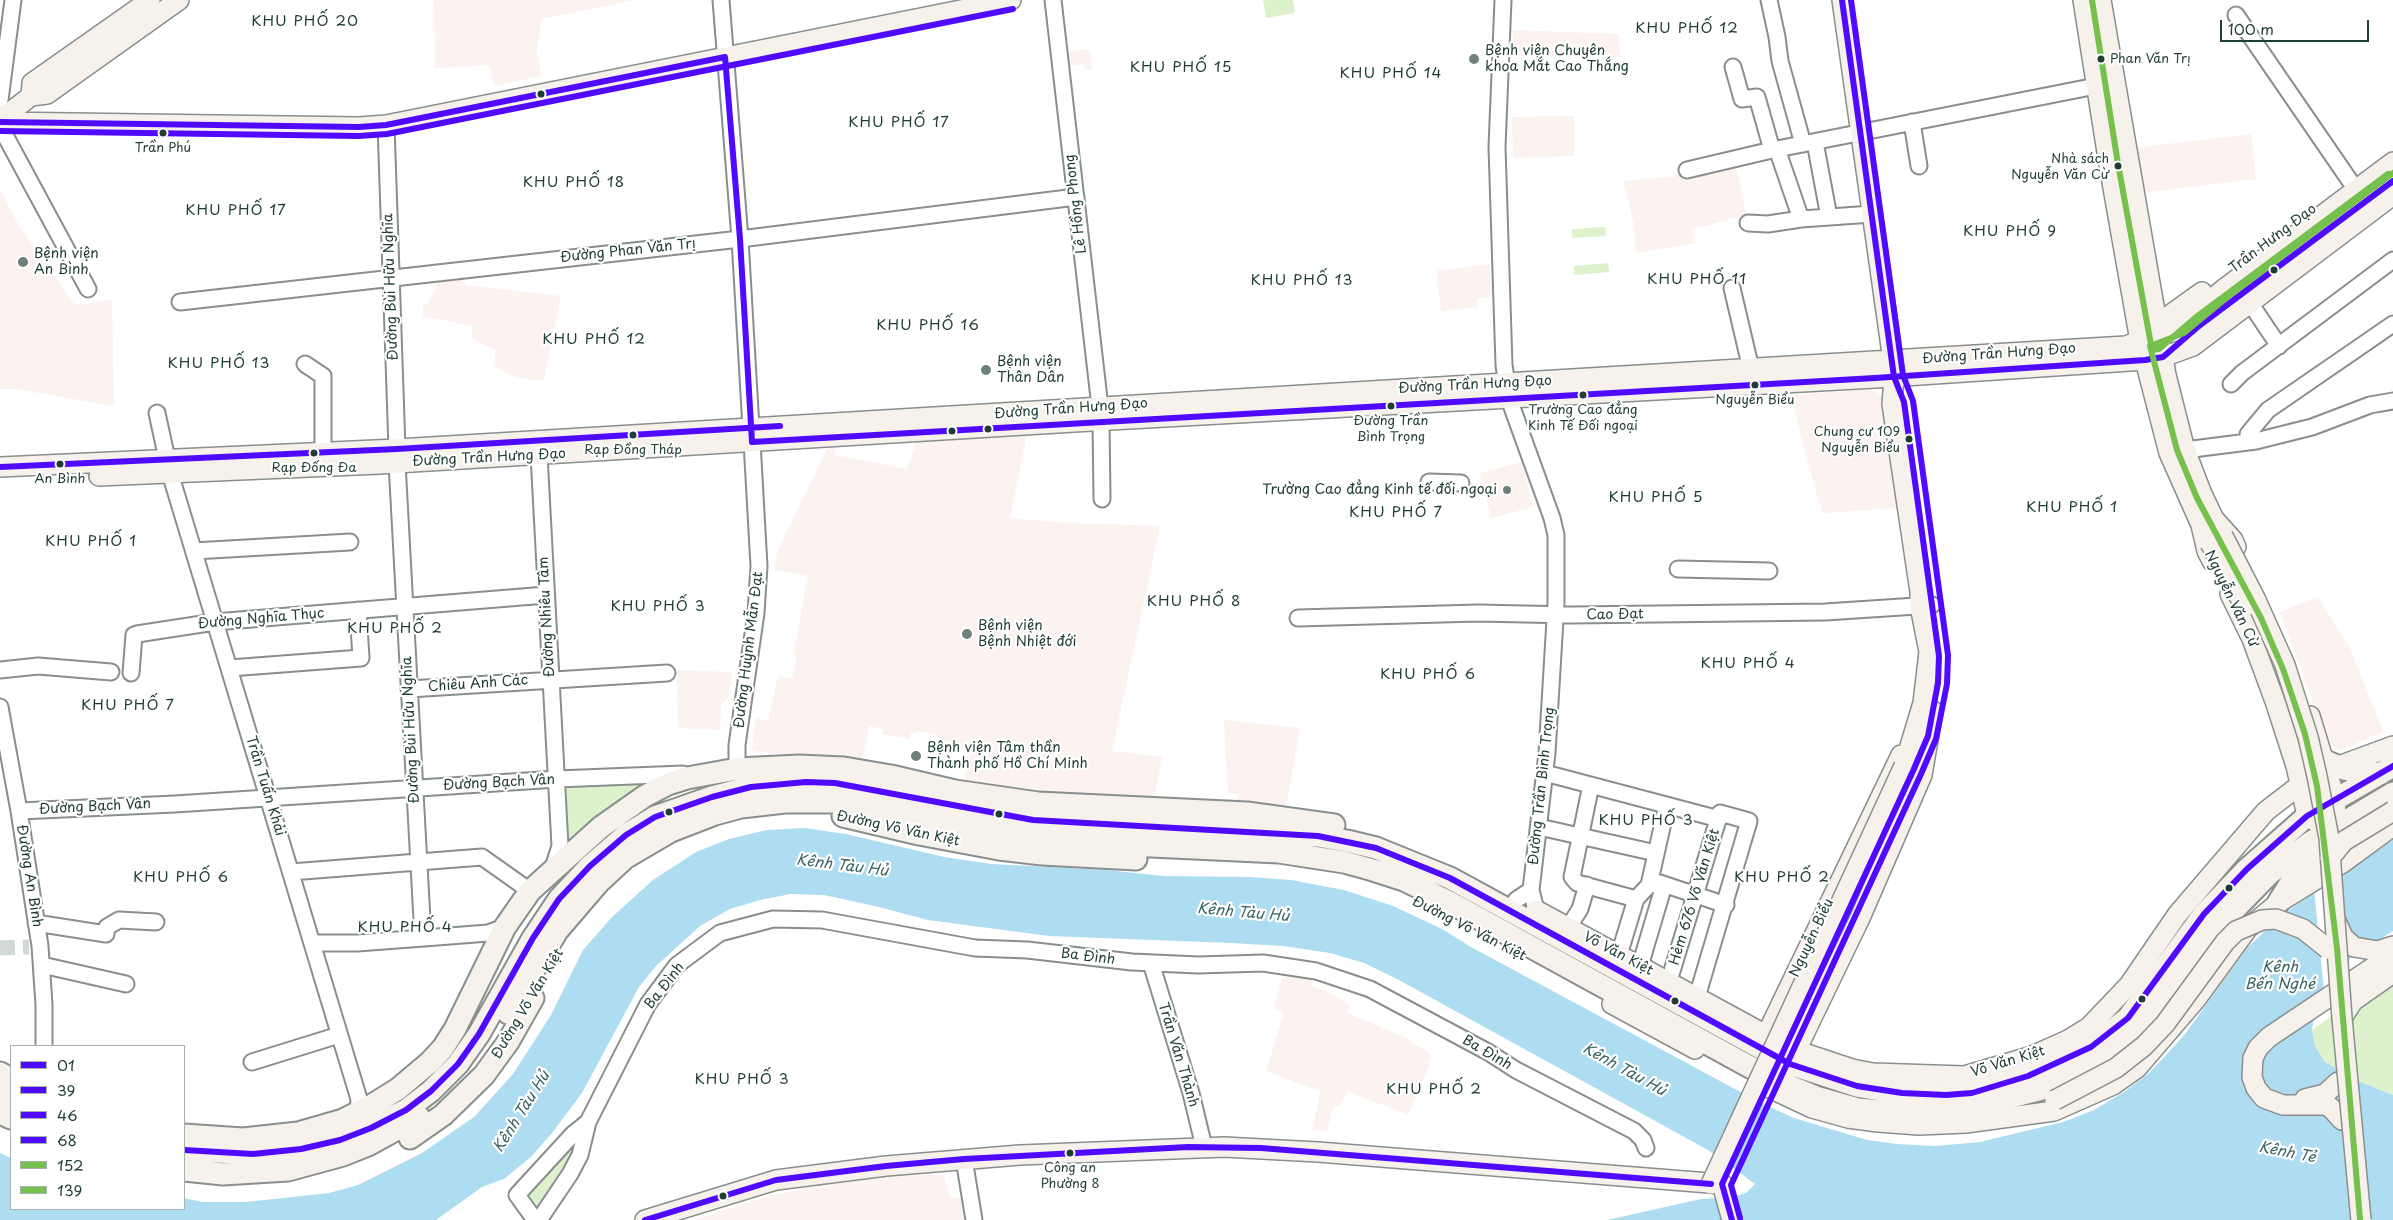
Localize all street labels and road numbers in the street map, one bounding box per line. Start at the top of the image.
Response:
street label: Lê Hồng Phong [1062,153,1090,255]
street label: Trần Hưng Đạo [2226,201,2320,277]
street label: Đường Bùi Hữu Nghĩa [380,213,402,361]
street label: Đường Phan Văn Trị [560,236,696,266]
street label: Đường Trần Hưng Đạo [1922,340,2076,368]
street label: Đường Trần Hưng Đạo [1398,373,1552,397]
street label: Đường Trần Hưng Đạo [994,395,1148,423]
street label: Đường Trần Hưng Đạo [412,446,566,470]
street label: Nguyễn Văn Cừ [2200,548,2262,650]
street label: Đường Nhiêu Tâm [535,556,559,678]
street label: Đường Huỳnh Mẫn Đạt [731,571,767,729]
street label: Đường Nghĩa Thục [197,605,325,633]
street label: Cao Đạt [1586,606,1644,624]
street label: Đường Bùi Hữu Nghĩa [399,656,423,804]
street label: Chiêu Anh Các [427,672,529,696]
street label: Đường Trần Bình Trọng [1525,706,1559,866]
street label: Trần Tuấn Khải [242,734,288,838]
street label: Đường Bạch Vân [443,772,555,794]
street label: Đường Bạch Vân [39,796,151,818]
street label: Đường Võ Văn Kiệt [835,808,961,850]
street label: Đường An Bình [13,823,45,929]
street label: Hẻm 676 Võ Văn Kiệt [1666,827,1724,967]
street label: Đường Võ Văn Kiệt [1409,893,1529,965]
street label: Nguyễn Biểu [1786,896,1838,980]
street label: Võ Văn Kiệt [1580,929,1656,979]
street label: Ba Đình [1060,945,1116,969]
street label: Đường Võ Văn Kiệt [488,946,568,1062]
street label: Ba Đình [642,959,688,1013]
street label: Trần Văn Thành [1154,1001,1202,1109]
street label: Ba Đình [1459,1032,1515,1074]
street label: Võ Văn Kiệt [1969,1043,2047,1081]

